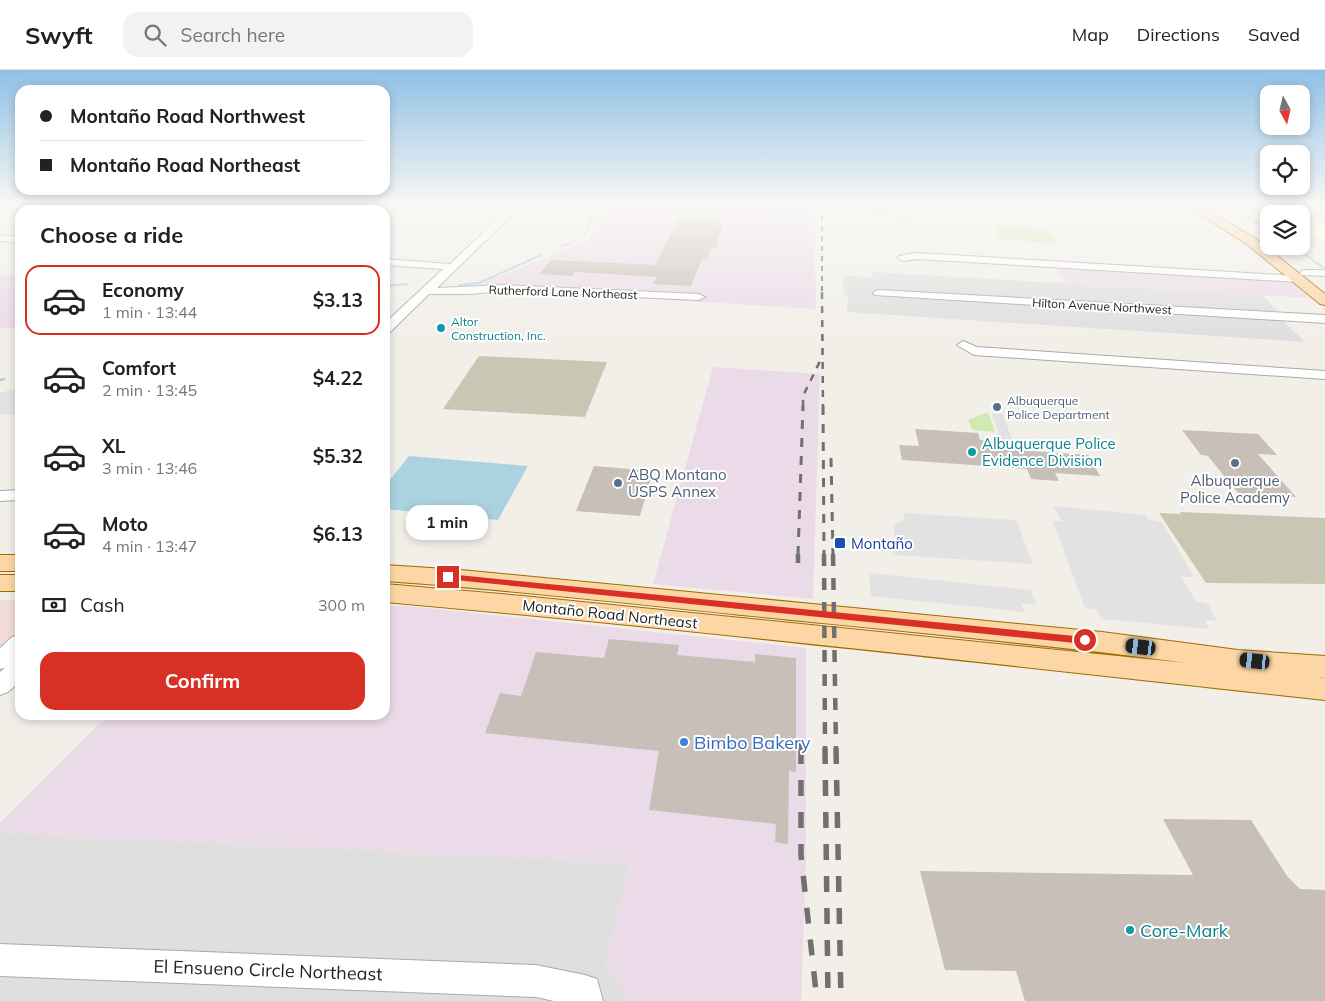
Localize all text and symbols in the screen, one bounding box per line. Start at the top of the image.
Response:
search box [123,12,473,57]
text: Swyft [25,20,93,50]
icon: search [141,21,169,49]
text: Search here [181,23,285,47]
text: Map [1072,23,1109,46]
text: Directions [1137,23,1220,46]
text: Saved [1248,23,1300,46]
north arrow [1260,85,1310,135]
map controls [1260,85,1310,255]
text: Montaño Road Northwest [70,104,305,128]
button: locate [1260,145,1310,195]
text: Montaño Road Northeast [70,153,300,177]
button: layers [1260,205,1310,255]
text: Choose a ride [40,221,183,249]
icon: car [42,278,87,323]
text: Economy [102,278,184,302]
street label: Rutherford Lane Northeast [488,282,638,302]
text: $3.13 [313,288,363,312]
street label: Hilton Avenue Northwest [1032,295,1172,317]
text: 1 min · 13:44 [102,302,197,322]
place label: Altor Construction, Inc. [451,314,546,343]
marker: Altor Construction, Inc. [435,322,447,334]
icon: car [42,356,87,401]
text: Comfort [102,356,176,380]
text: $4.22 [313,366,363,390]
text: 2 min · 13:45 [102,380,197,400]
place label: Albuquerque Police Department [1007,393,1110,422]
marker: Albuquerque Police Department [991,401,1003,413]
icon: car [42,434,87,479]
text: XL [102,434,125,458]
place label: Albuquerque Police Evidence Division [982,434,1116,470]
text: $5.32 [313,444,363,468]
marker: Albuquerque Police Evidence Division [966,446,978,458]
marker: Albuquerque Police Academy [1229,457,1241,469]
text: 3 min · 13:46 [102,458,197,478]
place label: ABQ Montano USPS Annex [628,465,727,501]
place label: Albuquerque Police Academy [1180,471,1290,507]
marker: ABQ Montano USPS Annex [612,477,624,489]
callout: 1 min [407,504,489,540]
icon: car [42,512,87,557]
text: Moto [102,512,148,536]
text: 1 min [426,512,468,532]
text: $6.13 [313,522,363,546]
place label: Montaño [851,534,913,553]
text: 4 min · 13:47 [102,536,197,556]
marker: Montaño [833,536,847,550]
route end [437,566,459,588]
icon: cash [40,591,68,619]
text: Cash [80,593,125,617]
text: 300 m [318,595,365,615]
street label: Montaño Road Northeast [522,595,698,633]
route start [1074,629,1096,651]
car [1125,638,1156,656]
button: Confirm [40,652,365,710]
car [1239,652,1270,670]
place label: Bimbo Bakery [694,731,811,754]
marker: Bimbo Bakery [678,736,690,748]
place label: Core-Mark [1140,919,1229,942]
marker: Core-Mark [1124,924,1136,936]
street label: El Ensueno Circle Northeast [153,955,383,985]

